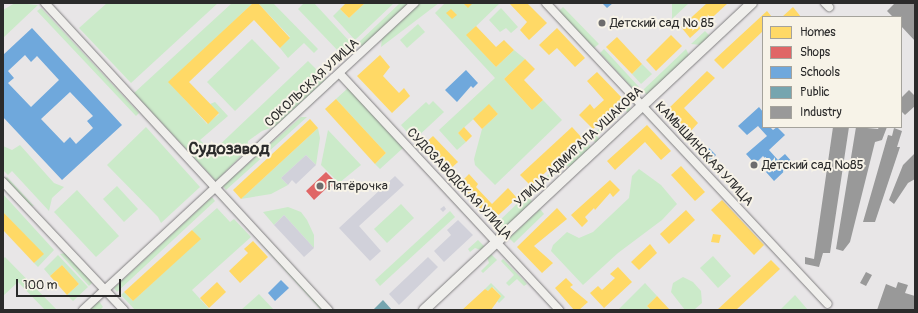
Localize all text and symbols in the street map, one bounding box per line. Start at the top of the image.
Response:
place label: Детский сад № 85 [610,15,714,31]
legend [762,16,902,128]
marker: Детский сад № 85 [597,18,607,28]
text: Homes [800,25,836,40]
street label: СОКОЛЬСКАЯ УЛИЦА [262,35,362,131]
text: Shops [800,45,830,60]
text: Schools [800,65,840,80]
street label: УЛИЦА АДМИРАЛА УШАКОВА [512,83,646,211]
text: Public [800,85,830,100]
street label: КАМЫШИНСКАЯ УЛИЦА [652,99,756,209]
text: Industry [800,105,842,120]
street label: СУДОЗАВОДСКАЯ УЛИЦА [403,125,515,243]
district label: Судозавод [189,139,269,159]
place label: Детский сад №85 [762,157,864,173]
marker: Детский сад №85 [749,160,759,170]
place label: Пятёрочка [328,178,388,194]
marker: Пятёрочка [315,181,325,191]
scale bar [18,271,123,297]
text: 100 m [23,278,57,293]

